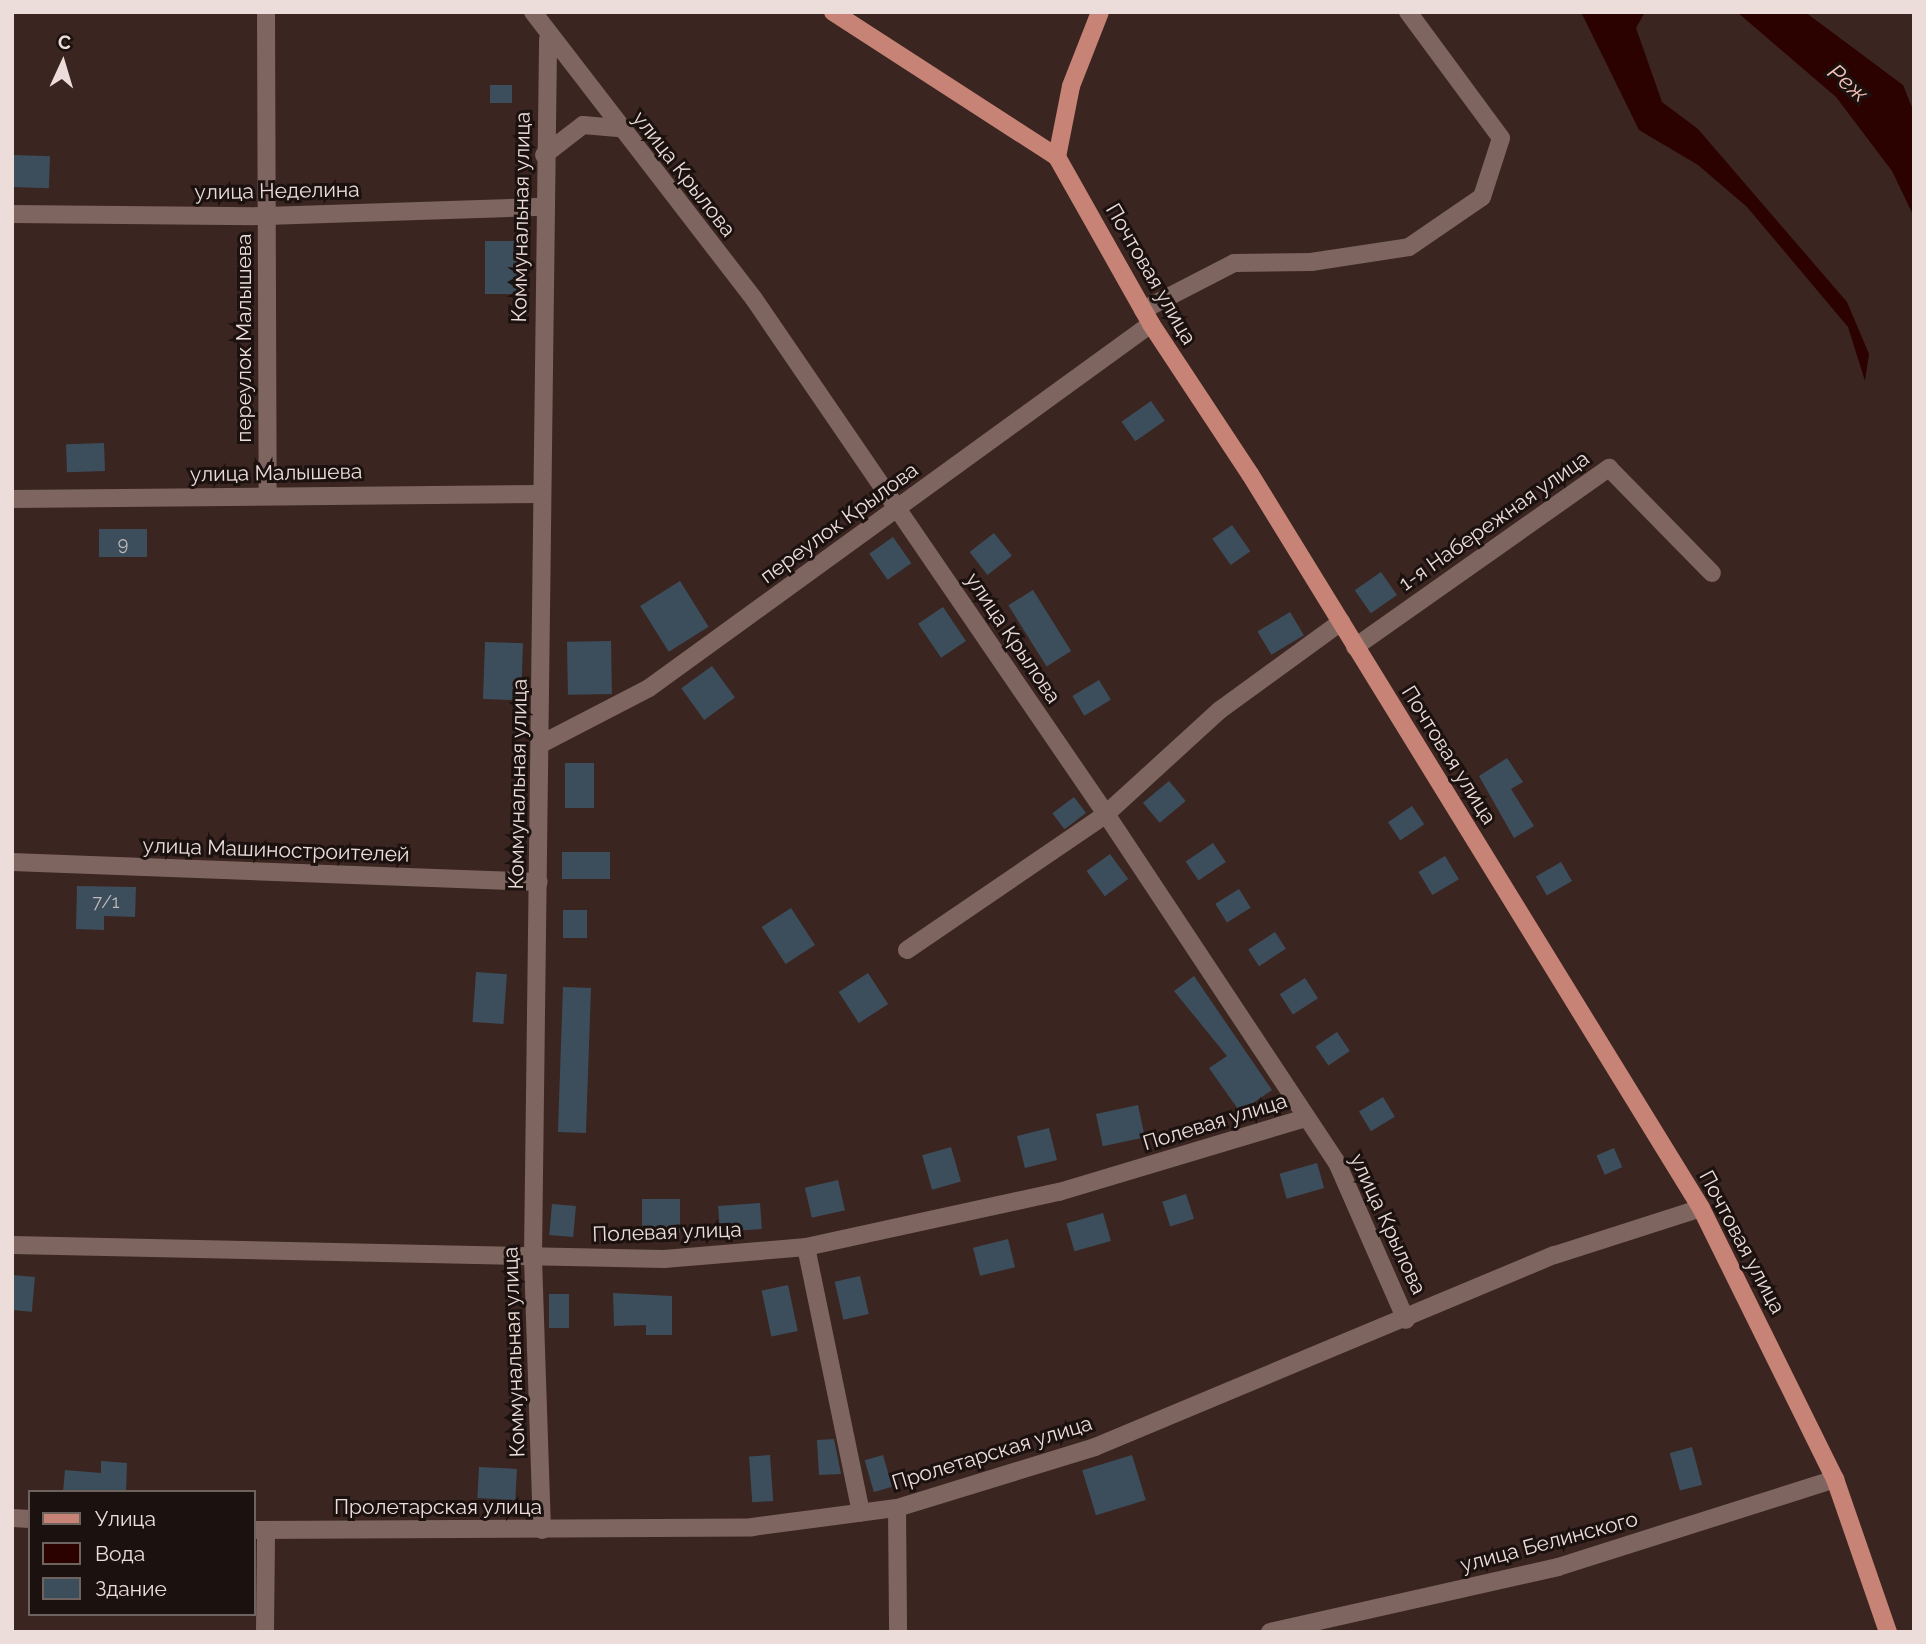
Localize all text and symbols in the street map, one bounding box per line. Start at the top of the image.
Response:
north arrow [28,28,98,98]
text: С [57,31,72,53]
water label: Реж [1822,58,1874,108]
street label: улица Крылова [627,106,741,242]
street label: Коммунальная улица [507,111,535,323]
street label: улица Неделина [194,177,360,205]
street label: Почтовая улица [1100,199,1202,349]
street label: переулок Малышева [231,233,257,443]
street label: 1-я Набережная улица [1394,446,1594,596]
street label: переулок Крылова [755,457,923,589]
street label: улица Малышева [190,459,362,487]
house number: 9 [118,533,128,555]
street label: улица Крылова [960,568,1066,708]
street label: Коммунальная улица [504,678,532,890]
street label: Почтовая улица [1396,681,1502,829]
street label: улица Машиностроителей [142,833,410,867]
house number: 7/1 [93,891,119,913]
street label: Полевая улица [1140,1088,1290,1156]
street label: улица Крылова [1344,1150,1432,1298]
street label: Почтовая улица [1694,1166,1790,1318]
street label: Полевая улица [592,1217,742,1247]
street label: Коммунальная улица [498,1246,530,1458]
street label: Пролетарская улица [889,1410,1095,1496]
legend [28,1490,256,1616]
street label: Пролетарская улица [334,1494,542,1520]
text: Улица [95,1506,156,1531]
street label: улица Белинского [1457,1506,1641,1578]
text: Вода [95,1541,145,1566]
text: Здание [95,1576,167,1601]

